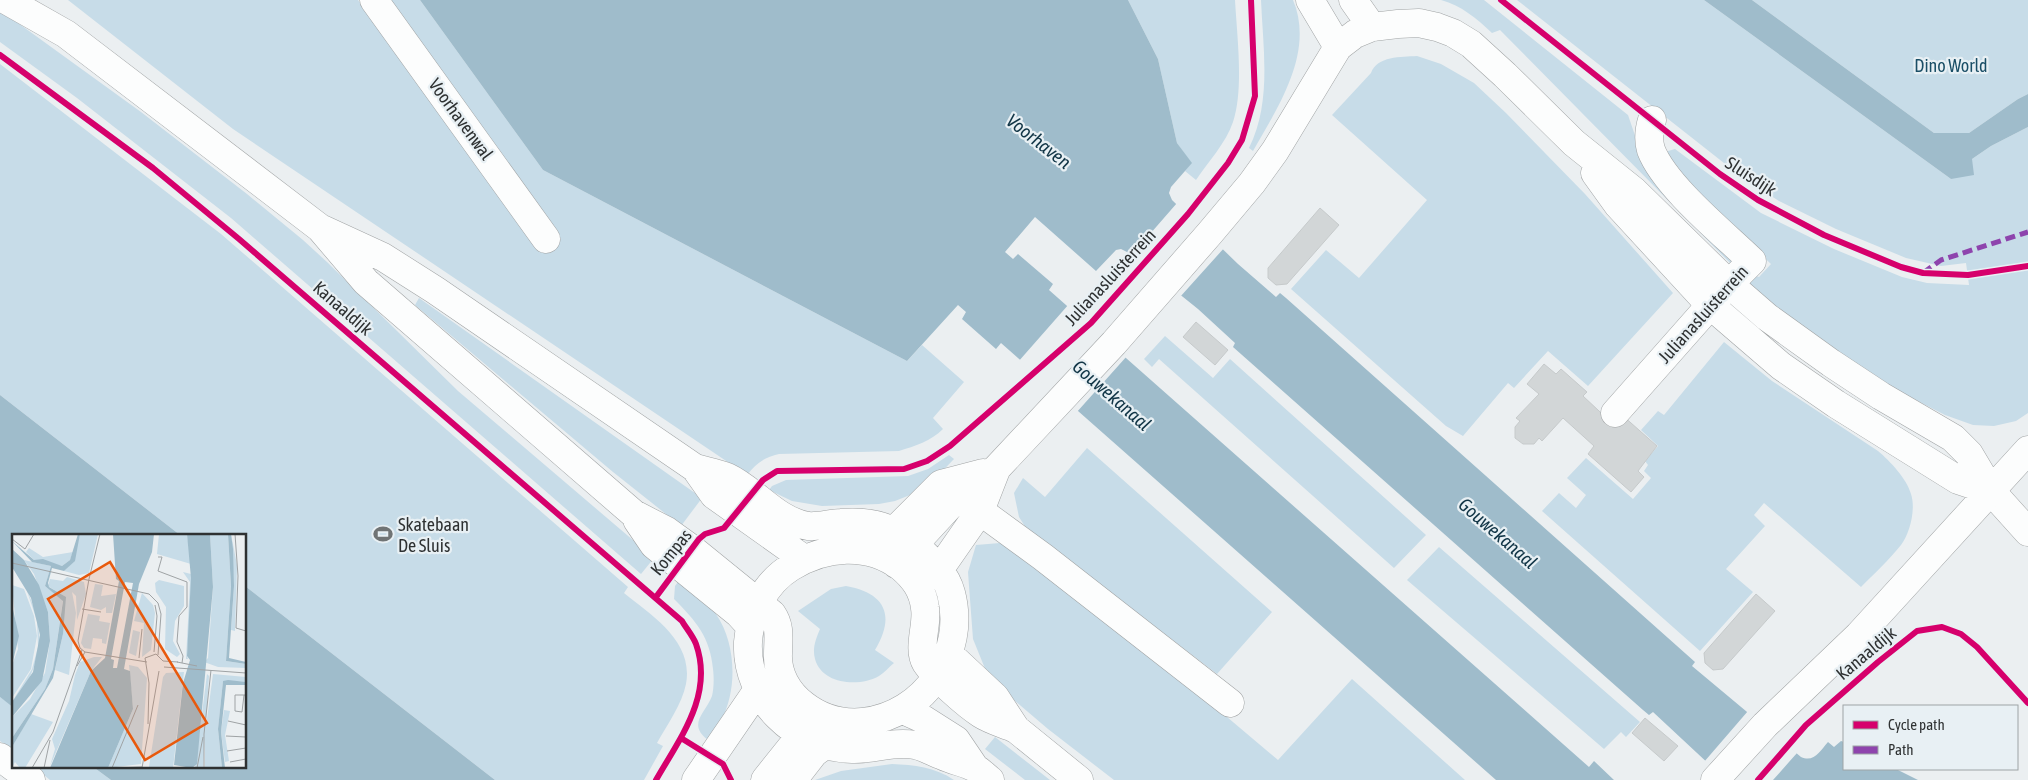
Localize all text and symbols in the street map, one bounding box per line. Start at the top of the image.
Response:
park label: Dino World [1914,55,1988,76]
street label: Voorhavenwal [424,74,498,164]
water label: Voorhaven [1002,109,1076,173]
street label: Sluisdijk [1722,152,1780,200]
street label: Julianasluisterrein [1060,225,1160,329]
street label: Julianasluisterrein [1654,261,1752,367]
street label: Kanaaldijk [309,277,377,339]
water label: Gouwekanaal [1068,355,1156,435]
water label: Gouwekanaal [1454,493,1542,573]
place label: Skatebaan De Sluis [398,514,469,556]
sports icon: Skatebaan De Sluis [372,523,394,545]
street label: Kompas [646,525,696,579]
inset map [12,534,246,768]
street label: Kanaaldijk [1832,622,1900,684]
legend [1843,705,2018,770]
text: Cycle path [1888,716,1945,733]
text: Path [1888,741,1914,758]

